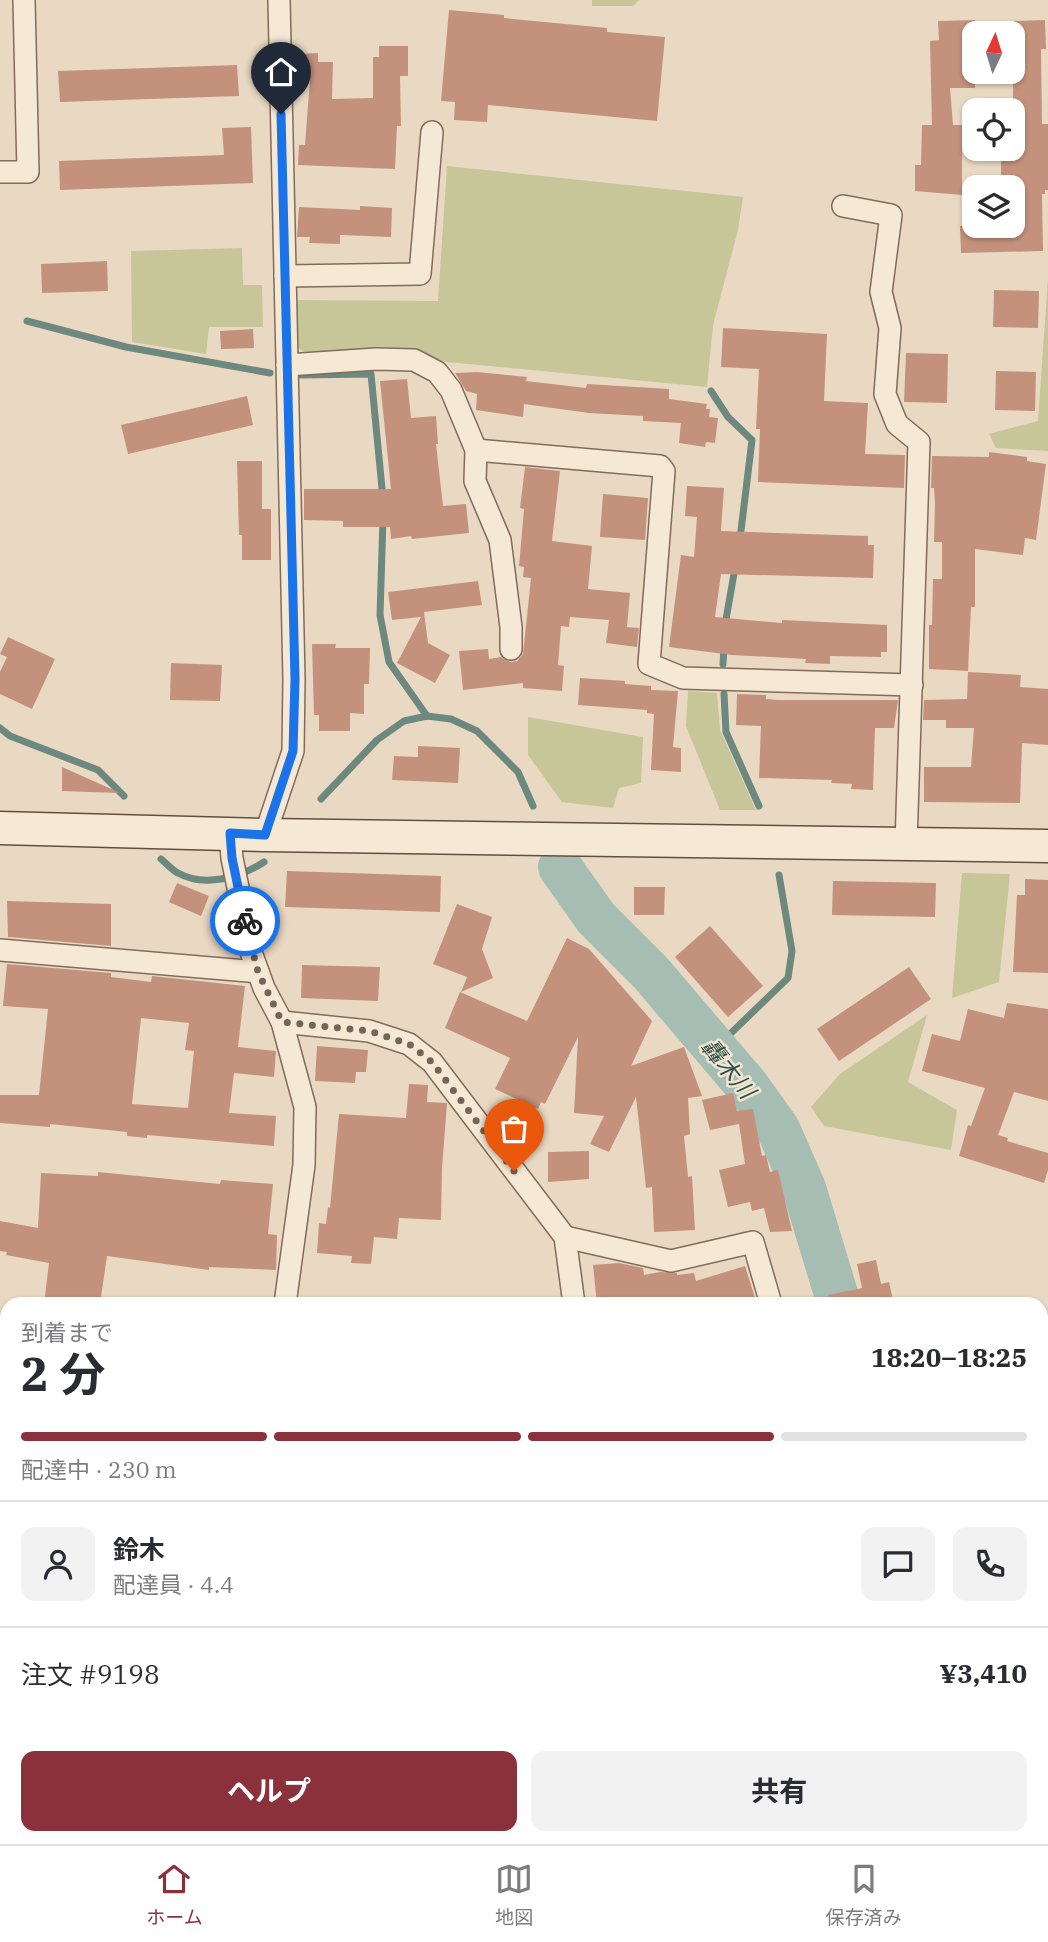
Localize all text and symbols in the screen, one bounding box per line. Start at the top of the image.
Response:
north arrow [962,21,1026,84]
map controls [962,21,1025,238]
pin [251,42,311,114]
icon: home [262,53,300,91]
button: locate [962,98,1025,161]
button: layers [962,175,1025,238]
courier [210,886,280,956]
icon: bike [226,902,264,940]
water label: 轟木川 [696,1032,764,1107]
pin [484,1099,544,1171]
icon: bag [495,1110,533,1148]
text: 到着まで [21,1317,113,1347]
text: 18:20–18:25 [871,1340,1027,1374]
text: 2 分 [21,1344,105,1404]
text: 配達中 · 230 m [21,1454,177,1484]
button: person [21,1527,95,1601]
button: chat [861,1527,935,1601]
button: phone [953,1527,1027,1601]
text: 鈴木 [113,1532,165,1566]
text: 配達員 · 4.4 [113,1569,234,1599]
text: ¥3,410 [940,1656,1027,1690]
text: 注文 #9198 [21,1657,160,1691]
button: ヘルプ [21,1751,517,1831]
button: 共有 [531,1751,1027,1831]
tab: ホーム [146,1860,203,1929]
tab: 地図 [495,1860,533,1929]
tab: 保存済み [826,1860,902,1929]

